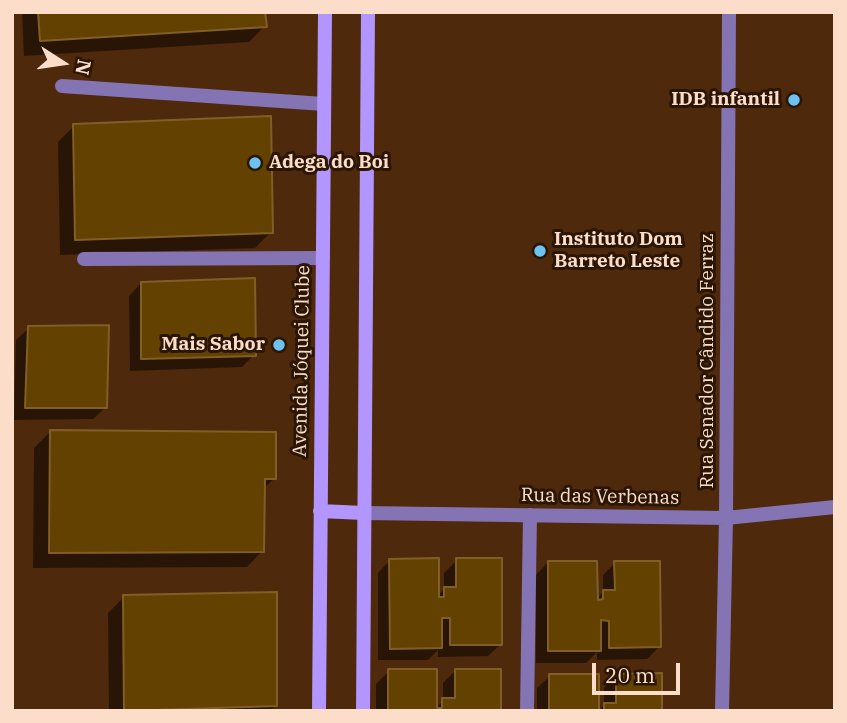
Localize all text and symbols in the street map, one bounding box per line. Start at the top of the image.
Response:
north arrow [28,28,98,98]
text: N [70,58,97,77]
place label: IDB infantil [671,89,780,111]
marker: IDB infantil [786,92,802,108]
place label: Adega do Boi [269,152,389,174]
marker: Adega do Boi [247,155,263,171]
place label: Instituto Dom Barreto Leste [554,229,683,273]
street label: Rua Senador Cândido Ferraz [697,233,719,489]
marker: Instituto Dom Barreto Leste [532,243,548,259]
street label: Avenida Jóquei Clube [289,265,315,457]
place label: Mais Sabor [161,334,265,356]
marker: Mais Sabor [271,337,287,353]
street label: Rua das Verbenas [521,484,679,510]
scale bar [595,650,682,694]
text: 20 m [605,661,655,689]

